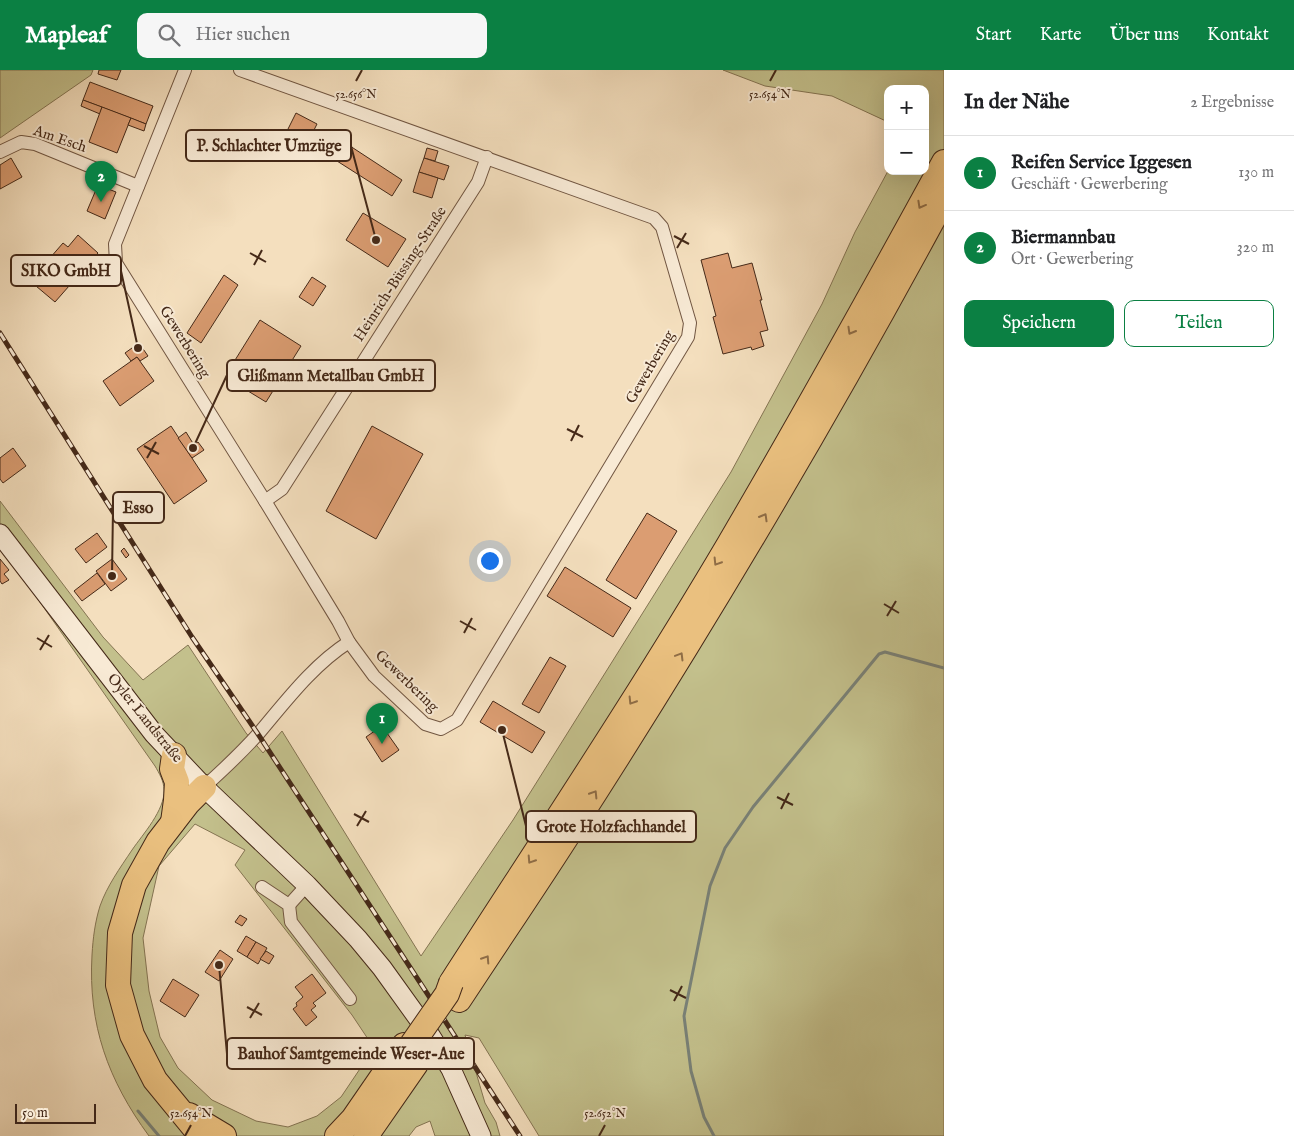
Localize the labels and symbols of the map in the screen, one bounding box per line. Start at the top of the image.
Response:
text: 52.656°N [335,87,377,102]
text: 52.654°N [749,87,792,102]
street label: Am Esch [30,121,89,157]
callout: P. Schlachter Umzüge [186,130,351,161]
text: P. Schlachter Umzüge [196,137,342,157]
pin: 2 [85,161,117,202]
one-way arrow [917,199,927,208]
street label: Heinrich-Büssing-Straße [349,203,451,345]
callout: SIKO GmbH [11,255,121,286]
text: SIKO GmbH [21,262,111,282]
street label: Gewerbering [155,302,215,382]
one-way arrow [847,325,857,334]
street label: Gewerbering [621,326,679,407]
callout: Glißmann Metallbau GmbH [227,360,435,391]
text: Glißmann Metallbau GmbH [237,367,425,387]
callout: Esso [113,492,164,523]
text: Esso [123,499,154,519]
one-way arrow [758,513,768,522]
your location [477,548,503,574]
one-way arrow [714,557,724,566]
street label: Gewerbering [371,646,444,717]
one-way arrow [674,652,683,661]
street label: Oyler Landstraße [103,669,187,767]
one-way arrow [629,695,638,704]
pin: 1 [366,703,398,744]
one-way arrow [588,790,597,799]
callout: Grote Holzfachhandel [526,811,696,842]
text: Grote Holzfachhandel [536,818,686,838]
one-way arrow [528,854,537,863]
one-way arrow [480,955,489,965]
callout: Bauhof Samtgemeinde Weser-Aue [227,1038,474,1069]
text: Bauhof Samtgemeinde Weser-Aue [237,1045,465,1065]
scale bar [15,1101,96,1124]
text: 52.654°N [170,1106,213,1121]
text: 52.652°N [584,1106,626,1121]

